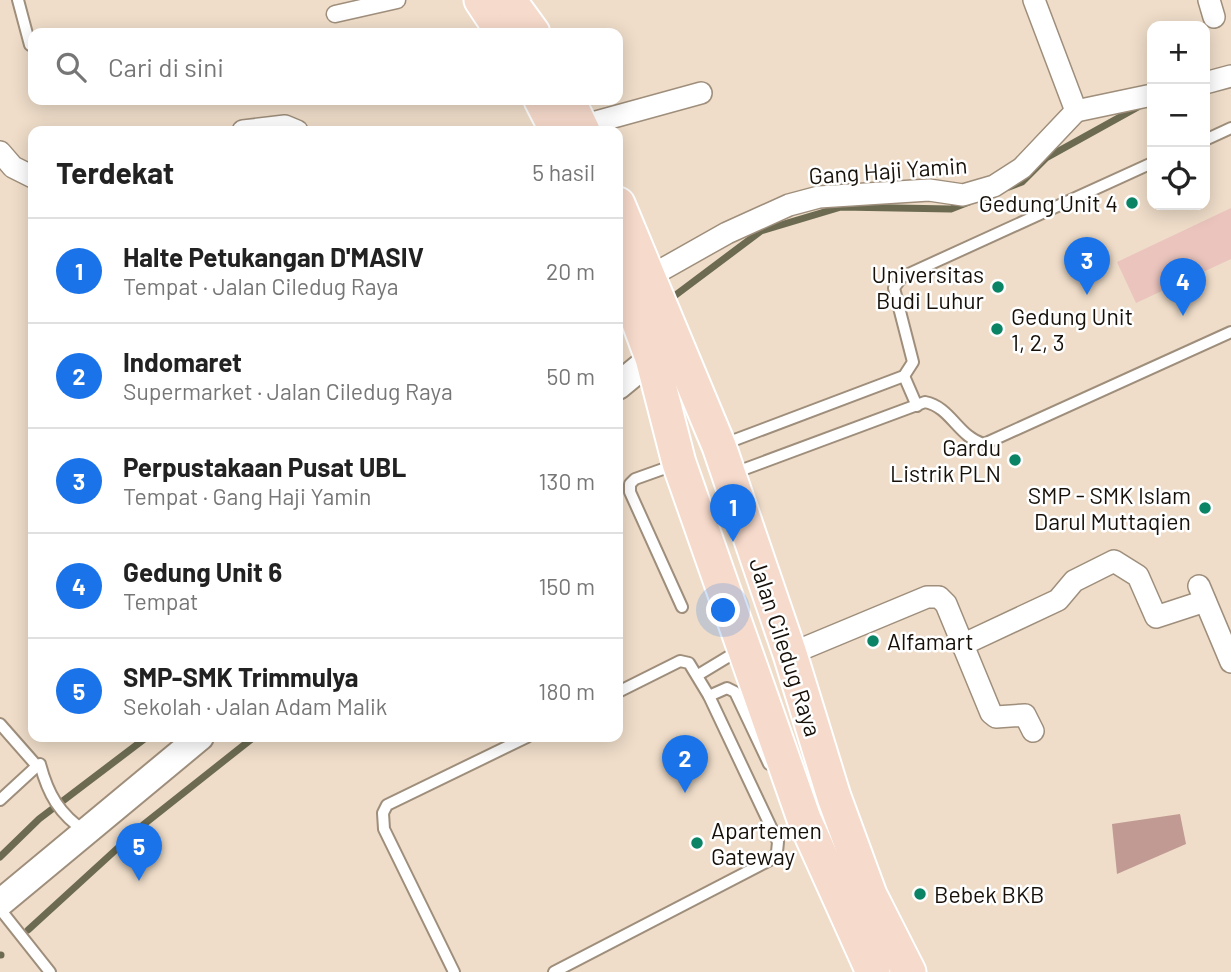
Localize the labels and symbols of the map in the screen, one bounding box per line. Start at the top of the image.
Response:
street label: Gang Haji Yamin [808,150,968,190]
place label: Gedung Unit 4 [979,189,1118,217]
marker: Gedung Unit 4 [1124,195,1140,211]
pin: 3 [1064,237,1110,295]
pin: 4 [1160,258,1206,316]
place label: Universitas Budi Luhur [872,260,985,314]
marker: Universitas Budi Luhur [990,279,1006,295]
place label: Gedung Unit 1, 2, 3 [1011,302,1133,356]
marker: Gedung Unit 1, 2, 3 [989,321,1005,337]
place label: Gardu Listrik PLN [890,433,1001,487]
marker: Gardu Listrik PLN [1007,452,1023,468]
place label: SMP - SMK Islam Darul Muttaqien [1028,481,1191,535]
pin: 1 [710,484,756,542]
marker: SMP - SMK Islam Darul Muttaqien [1197,500,1213,516]
street label: Jalan Ciledug Raya [744,554,828,740]
your location [706,593,740,627]
place label: Alfamart [887,627,974,655]
marker: Alfamart [865,633,881,649]
pin: 2 [662,735,708,793]
place label: Apartemen Gateway [711,816,822,870]
pin: 5 [116,823,162,881]
marker: Apartemen Gateway [689,835,705,851]
place label: Bebek BKB [934,880,1044,908]
marker: Bebek BKB [912,886,928,902]

